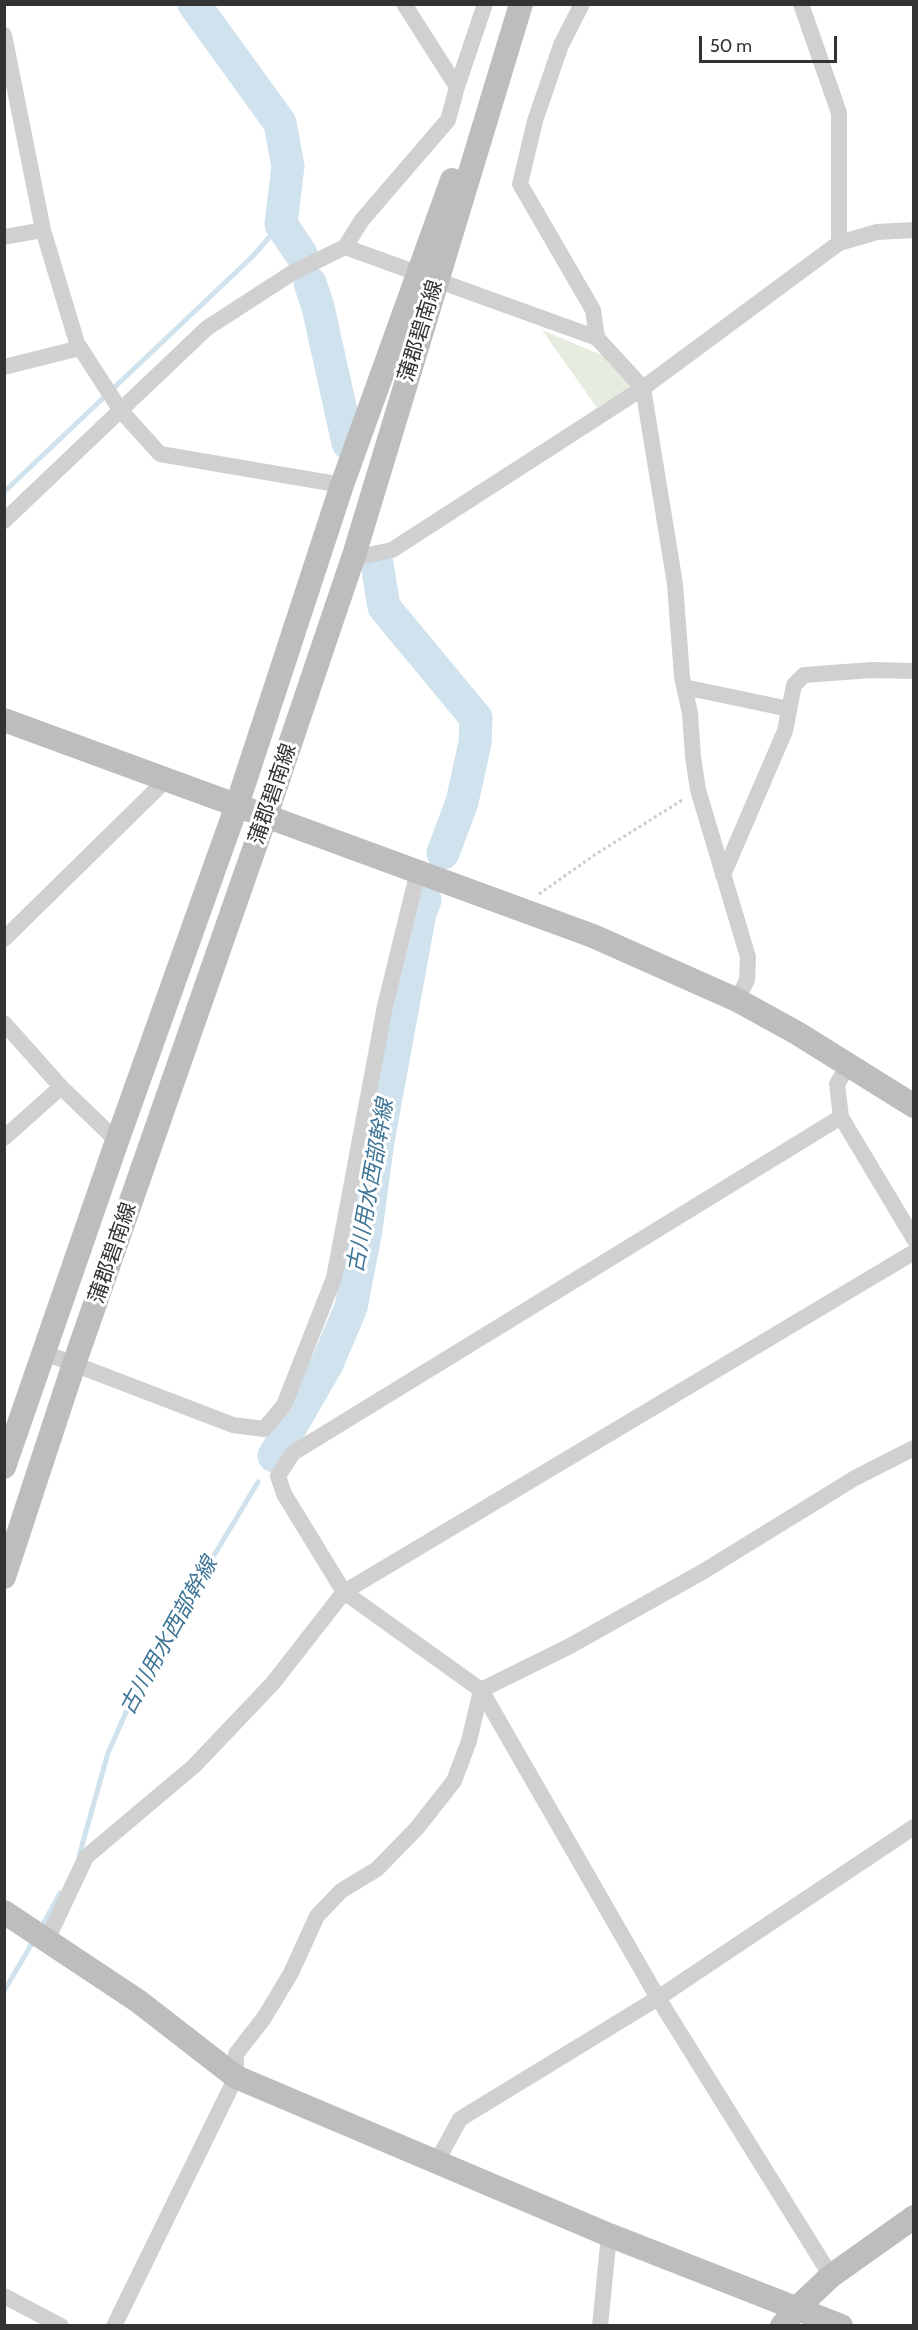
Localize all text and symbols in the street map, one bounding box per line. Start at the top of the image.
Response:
scale bar [702,24,840,62]
text: 50 m [710,35,752,57]
street label: 蒲郡碧南線 [394,277,448,385]
street label: 蒲郡碧南線 [244,740,302,848]
water label: 古川用水西部幹線 [343,1097,399,1275]
street label: 蒲郡碧南線 [84,1199,142,1307]
water label: 古川用水西部幹線 [115,1553,223,1719]

